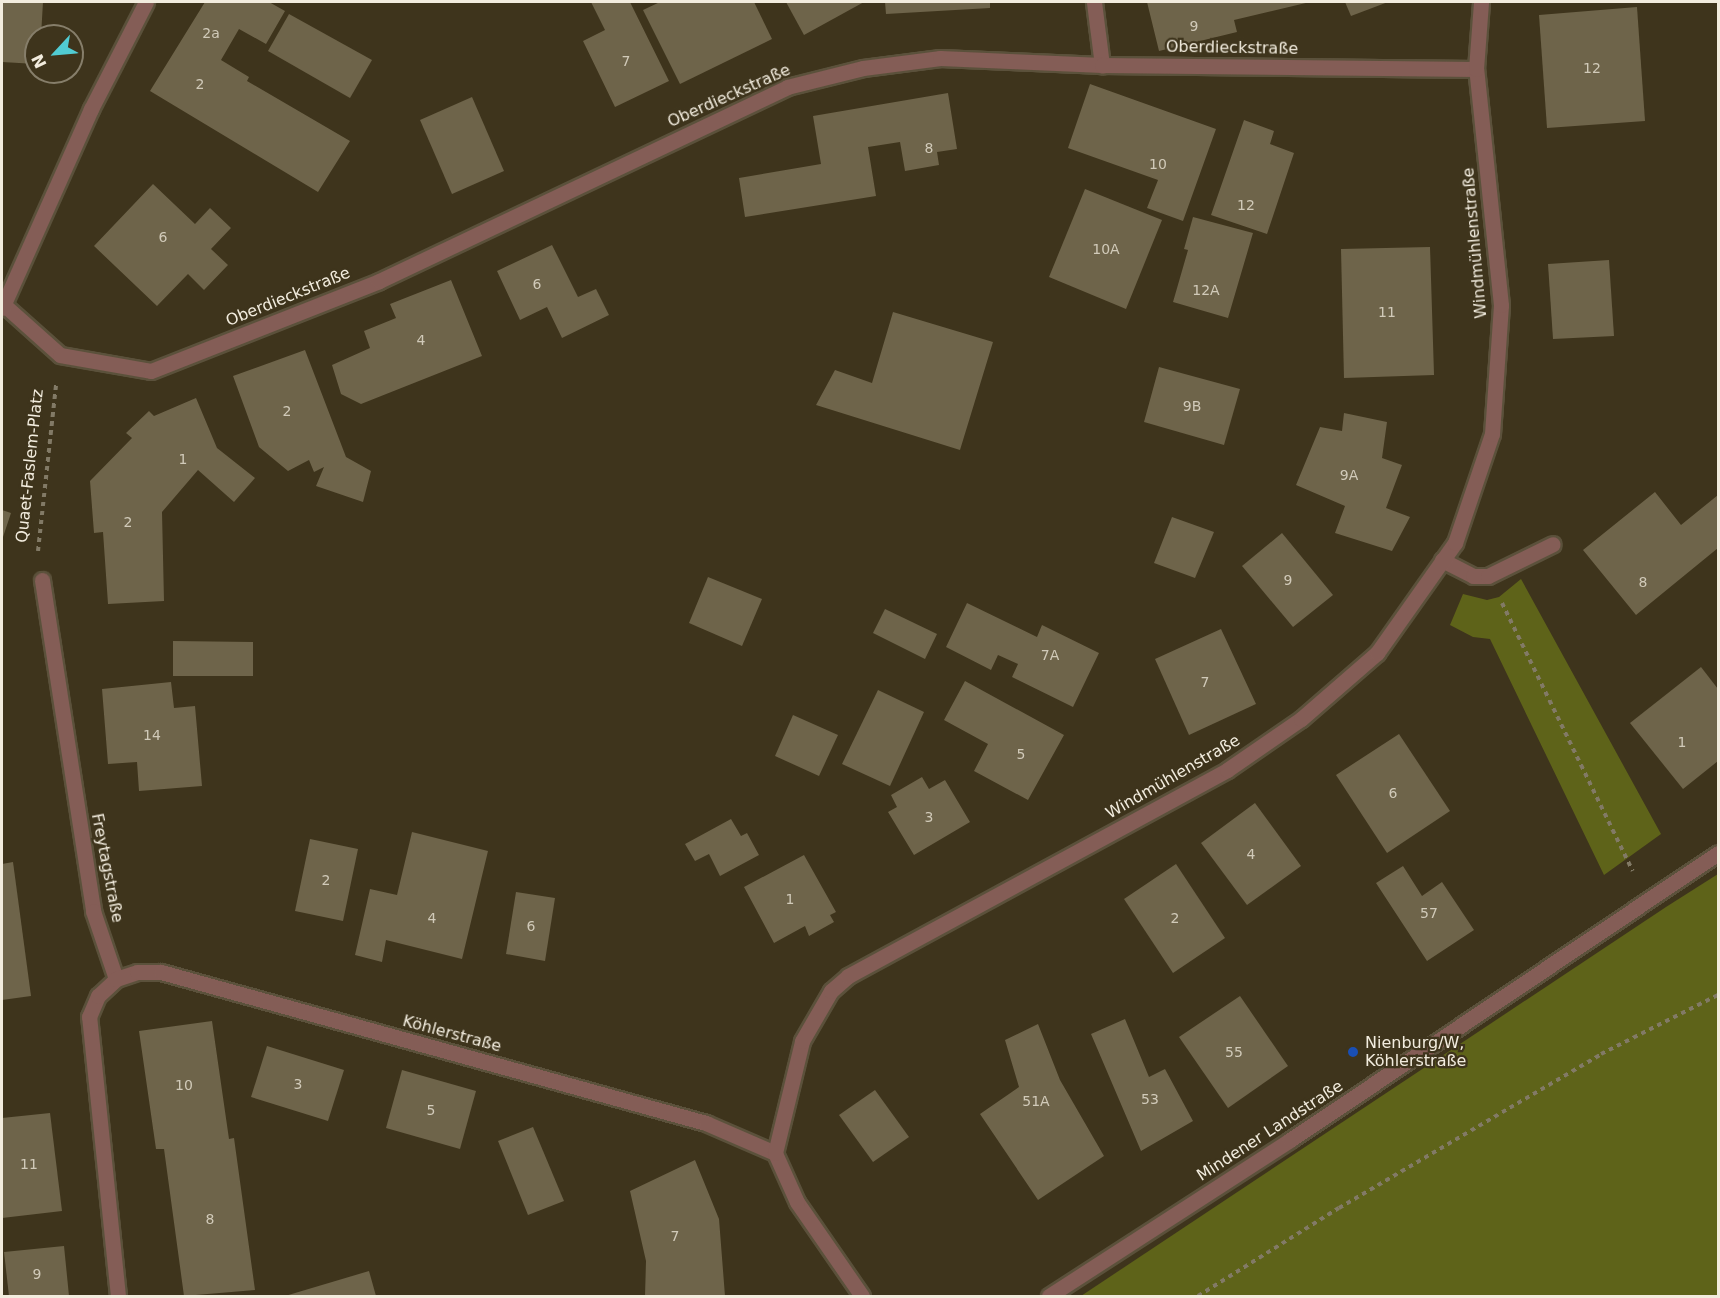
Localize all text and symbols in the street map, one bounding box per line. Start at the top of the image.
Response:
house number: 9 [1190,18,1198,34]
north arrow [24,24,84,84]
house number: 2a [202,25,220,41]
street label: Oberdieckstraße [1166,37,1298,59]
text: N [28,51,51,71]
house number: 7 [622,53,630,69]
street label: Oberdieckstraße [665,60,793,132]
house number: 12 [1583,60,1601,76]
house number: 2 [196,76,204,92]
house number: 8 [925,140,933,156]
house number: 10 [1149,156,1167,172]
street label: Windmühlenstraße [1459,167,1491,319]
house number: 12 [1237,197,1255,213]
house number: 6 [159,229,167,245]
house number: 10A [1092,241,1120,257]
street label: Oberdieckstraße [223,263,353,331]
house number: 6 [533,276,541,292]
house number: 12A [1192,282,1220,298]
house number: 11 [1378,304,1396,320]
house number: 4 [417,332,425,348]
street label: Quaet-Faslem-Platz [12,388,48,544]
house number: 9B [1183,398,1201,414]
house number: 2 [283,403,291,419]
house number: 1 [179,451,187,467]
house number: 9A [1340,467,1358,483]
house number: 2 [124,514,132,530]
house number: 9 [1284,572,1292,588]
house number: 8 [1639,574,1647,590]
house number: 7A [1041,647,1059,663]
house number: 7 [1201,674,1209,690]
house number: 14 [143,727,161,743]
street label: Windmühlenstraße [1103,731,1243,823]
house number: 1 [1678,734,1686,750]
house number: 5 [1017,746,1025,762]
house number: 6 [1389,785,1397,801]
house number: 3 [925,809,933,825]
street label: Freytagstraße [87,812,127,924]
house number: 4 [1247,846,1255,862]
house number: 2 [322,872,330,888]
house number: 1 [786,891,794,907]
house number: 57 [1420,905,1438,921]
house number: 4 [428,910,436,926]
house number: 2 [1171,910,1179,926]
house number: 6 [527,918,535,934]
street label: Köhlerstraße [401,1012,503,1056]
place label: Nienburg/W, Köhlerstraße [1365,1033,1466,1071]
house number: 55 [1225,1044,1243,1060]
marker: Nienburg/W, Köhlerstraße [1346,1045,1360,1059]
house number: 3 [294,1076,302,1092]
house number: 10 [175,1077,193,1093]
street label: Mindener Landstraße [1193,1077,1347,1185]
house number: 53 [1141,1091,1159,1107]
house number: 51A [1022,1093,1050,1109]
house number: 5 [427,1102,435,1118]
house number: 11 [20,1156,38,1172]
house number: 8 [206,1211,214,1227]
house number: 7 [671,1228,679,1244]
house number: 9 [33,1266,41,1282]

